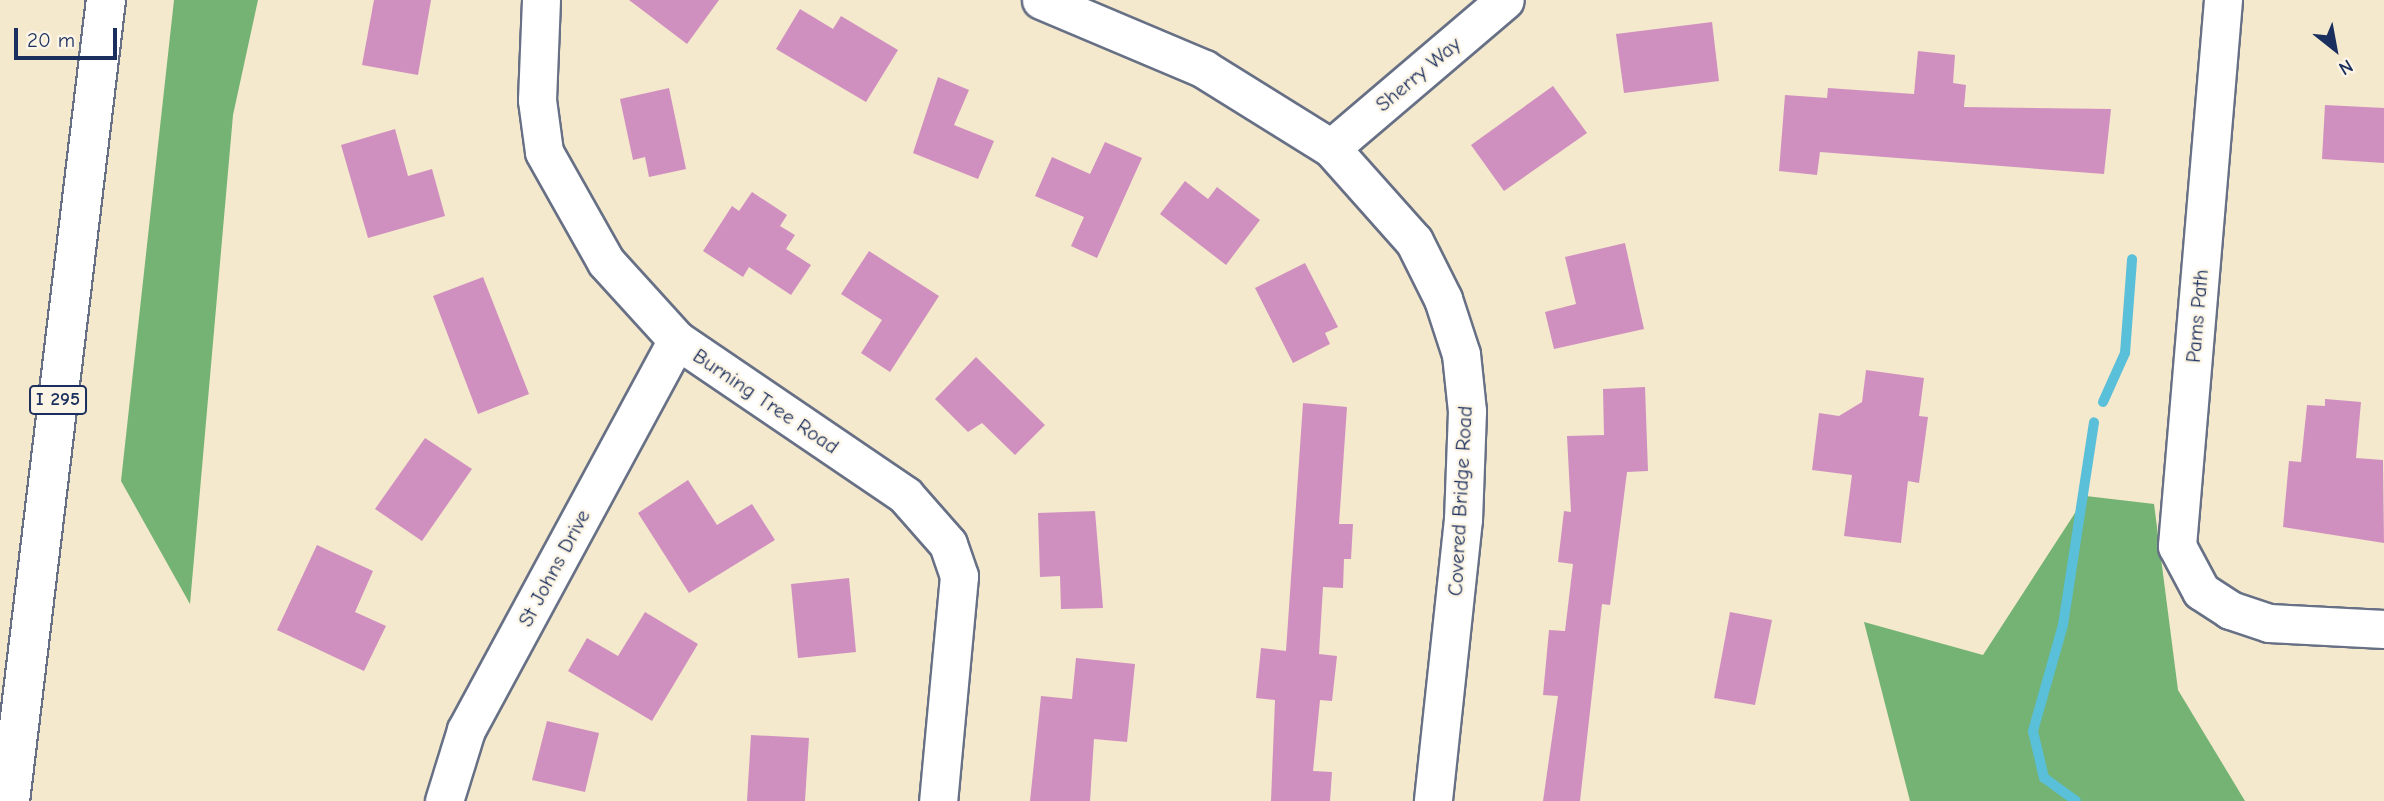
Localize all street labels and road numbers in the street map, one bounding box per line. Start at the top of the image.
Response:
street label: Sherry Way [1370,31,1466,117]
street label: Pams Path [2180,268,2214,364]
street label: Burning Tree Road [688,343,844,459]
road number: I 295 [28,384,88,416]
street label: Covered Bridge Road [1442,405,1478,597]
street label: St Johns Drive [513,505,595,631]

